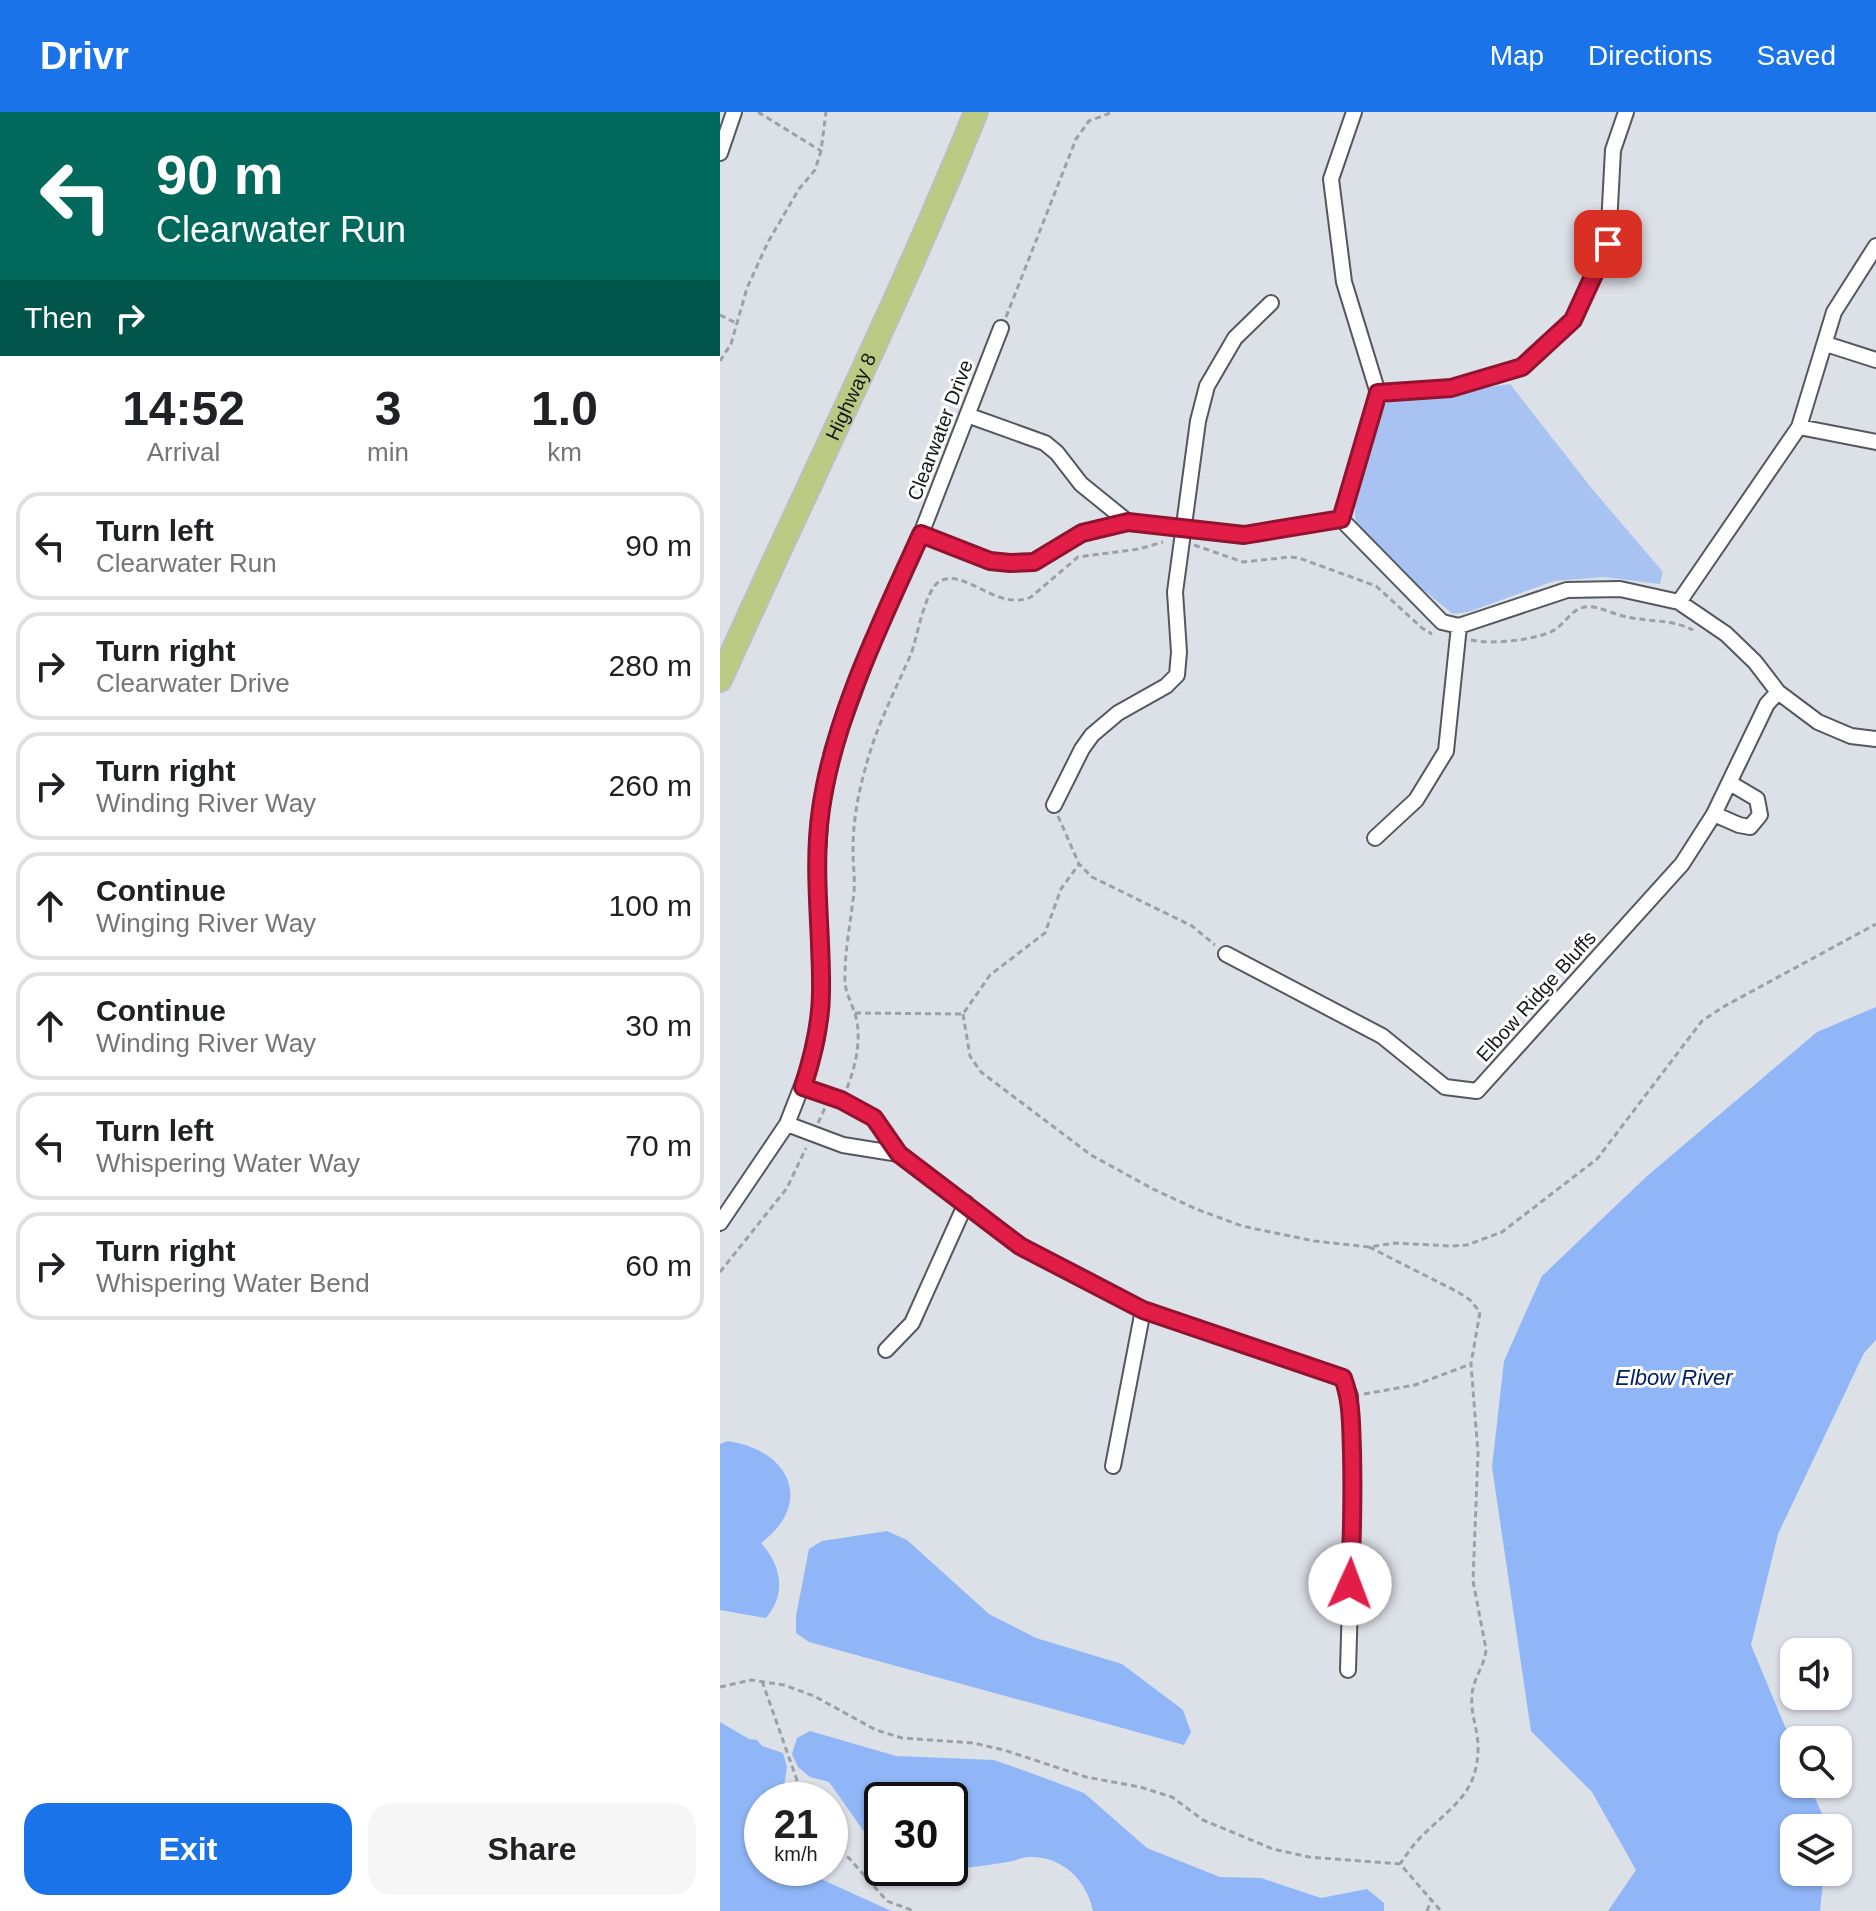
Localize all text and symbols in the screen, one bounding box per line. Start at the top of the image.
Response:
text: Drivr [40,35,129,77]
text: Map [1490,40,1544,71]
text: Directions [1588,40,1713,71]
text: Saved [1757,40,1836,71]
text: 90 m [156,143,284,206]
icon: left [24,144,128,248]
text: Clearwater Run [156,209,406,250]
pin [1574,210,1642,278]
icon: arrive [1586,222,1630,266]
icon: right [108,296,152,340]
text: Then [24,301,92,334]
street label: Highway 8 [821,350,880,444]
street label: Clearwater Drive [903,357,977,503]
text: 14:52 [122,382,245,435]
text: 3 [375,382,401,435]
text: 1.0 [531,382,598,435]
text: Arrival [147,437,220,467]
text: min [367,437,409,467]
text: km [547,437,582,467]
text: Turn left [96,514,214,547]
icon: left [28,524,72,568]
text: 90 m [625,529,692,562]
text: Clearwater Run [96,548,277,578]
text: Turn right [96,634,235,667]
icon: right [28,644,72,688]
text: 280 m [609,649,692,682]
text: Clearwater Drive [96,668,290,698]
text: Turn right [96,754,235,787]
icon: right [28,764,72,808]
text: 260 m [609,769,692,802]
text: Winding River Way [96,788,316,818]
text: Continue [96,874,226,907]
icon: ahead [28,884,72,928]
text: 100 m [609,889,692,922]
text: Winging River Way [96,908,316,938]
street label: Elbow Ridge Bluffs [1472,926,1600,1066]
text: Continue [96,994,226,1027]
icon: ahead [28,1004,72,1048]
text: 30 m [625,1009,692,1042]
text: Winding River Way [96,1028,316,1058]
text: Turn left [96,1114,214,1147]
icon: left [28,1124,72,1168]
text: 70 m [625,1129,692,1162]
text: Whispering Water Way [96,1148,360,1178]
text: Turn right [96,1234,235,1267]
icon: right [28,1244,72,1288]
text: 60 m [625,1249,692,1282]
text: Whispering Water Bend [96,1268,370,1298]
water label: Elbow River [1615,1365,1734,1390]
position arrow [1308,1542,1392,1626]
map controls [1780,1638,1852,1886]
button: sound [1780,1638,1852,1710]
button: search [1780,1726,1852,1798]
speed limit sign: 30 [864,1782,968,1886]
text: 21 [774,1802,818,1846]
button: Exit [24,1803,352,1895]
button: Share [368,1803,696,1895]
button: layers [1780,1814,1852,1886]
text: km/h [774,1843,818,1865]

